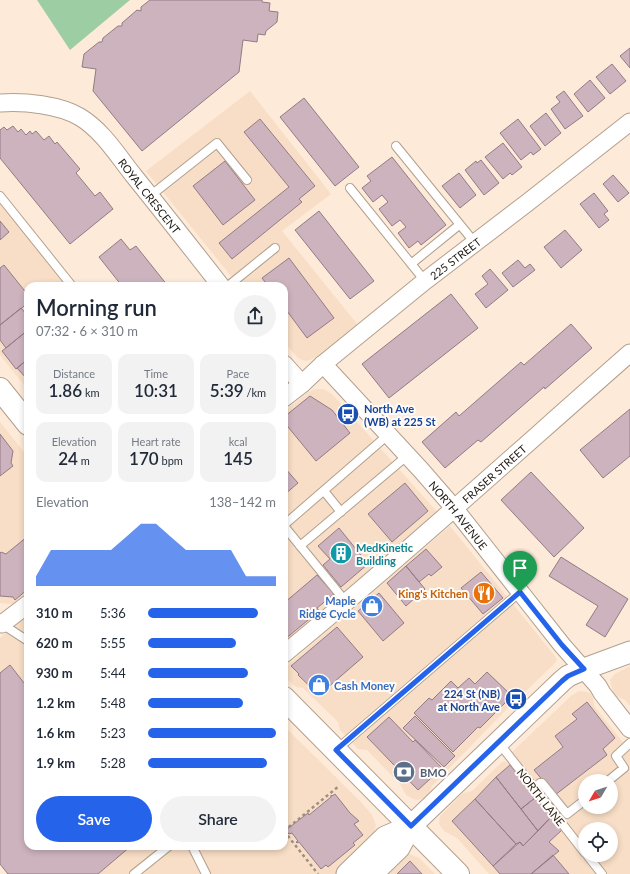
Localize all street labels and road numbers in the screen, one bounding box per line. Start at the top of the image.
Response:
street label: ROYAL CRESCENT [116,156,184,236]
street label: 225 STREET [427,234,483,282]
street label: FRASER STREET [459,441,529,505]
street label: NORTH AVENUE [427,478,490,552]
street label: NORTH LANE [515,766,567,828]

